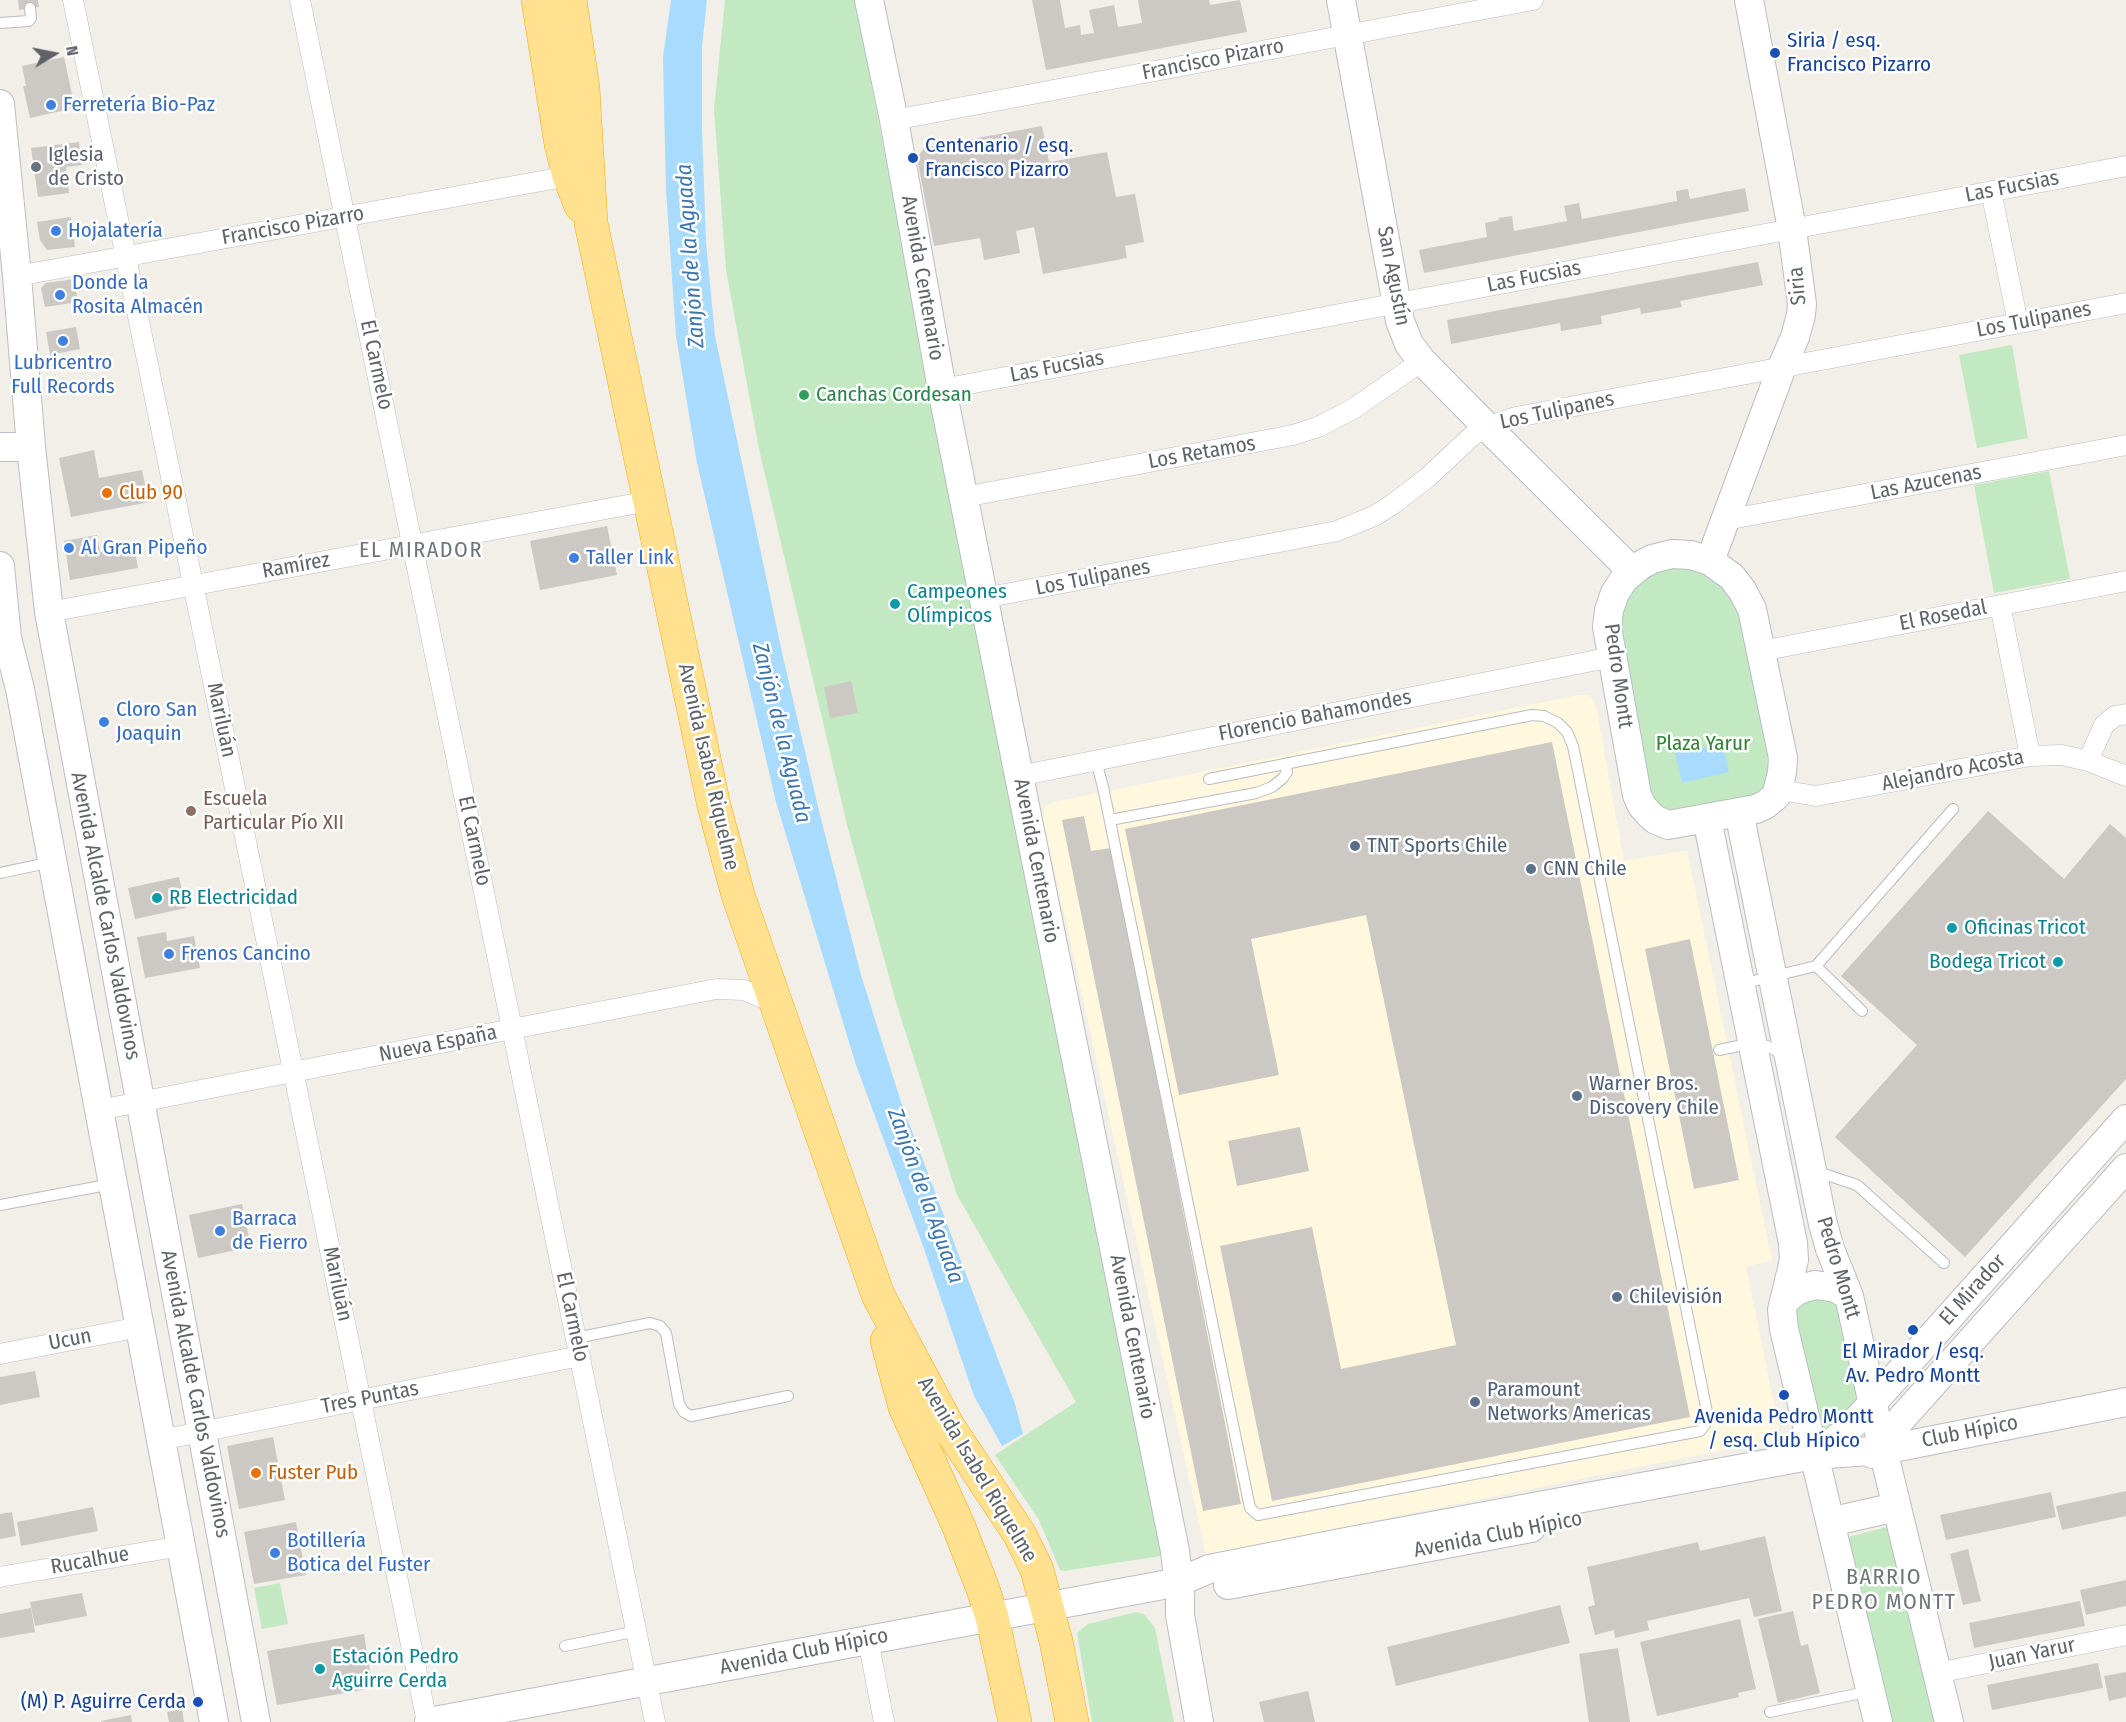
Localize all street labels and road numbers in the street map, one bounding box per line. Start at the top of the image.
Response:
street label: Francisco Pizarro [1140,34,1286,86]
street label: Las Fucsias [1963,166,2061,208]
street label: Avenida Centenario [895,194,949,362]
street label: Francisco Pizarro [220,201,366,251]
street label: San Agustín [1371,224,1415,328]
street label: Las Fucsias [1485,256,1583,298]
street label: Siria [1784,266,1812,306]
street label: Los Tulipanes [1975,297,2093,343]
street label: El Carmelo [354,318,398,412]
street label: Las Fucsias [1008,346,1106,388]
street label: Los Tulipanes [1498,387,1616,435]
street label: Los Retamos [1146,431,1258,475]
street label: Las Azucenas [1868,460,1984,506]
street label: Ramírez [260,548,332,584]
street label: Los Tulipanes [1034,555,1152,601]
street label: El Rosedal [1897,595,1989,637]
street label: Pedro Montt [1598,622,1638,730]
street label: Avenida Isabel Riquelme [672,661,744,873]
street label: Mariluán [201,680,241,760]
street label: Florencio Bahamondes [1216,685,1414,747]
street label: Alejandro Acosta [1880,745,2026,797]
street label: Avenida Alcalde Carlos Valdovinos [65,770,145,1062]
street label: Avenida Centenario [1008,777,1064,945]
street label: El Carmelo [452,794,496,888]
street label: Nueva España [377,1020,499,1068]
street label: Pedro Montt [1811,1214,1865,1322]
street label: Mariluán [317,1244,357,1324]
street label: Avenida Alcalde Carlos Valdovinos [155,1248,235,1540]
street label: El Mirador [1935,1249,2011,1331]
street label: Avenida Centenario [1104,1253,1160,1421]
street label: El Carmelo [550,1270,594,1364]
street label: Ucun [46,1324,94,1356]
street label: Avenida Isabel Riquelme [912,1373,1042,1567]
street label: Tres Puntas [319,1376,421,1420]
street label: Club Hípico [1920,1410,2020,1454]
street label: Avenida Club Hípico [1412,1506,1584,1564]
street label: Rucalhue [49,1542,131,1580]
street label: Avenida Club Hípico [718,1623,890,1681]
street label: Juan Yarur [1986,1633,2078,1675]

